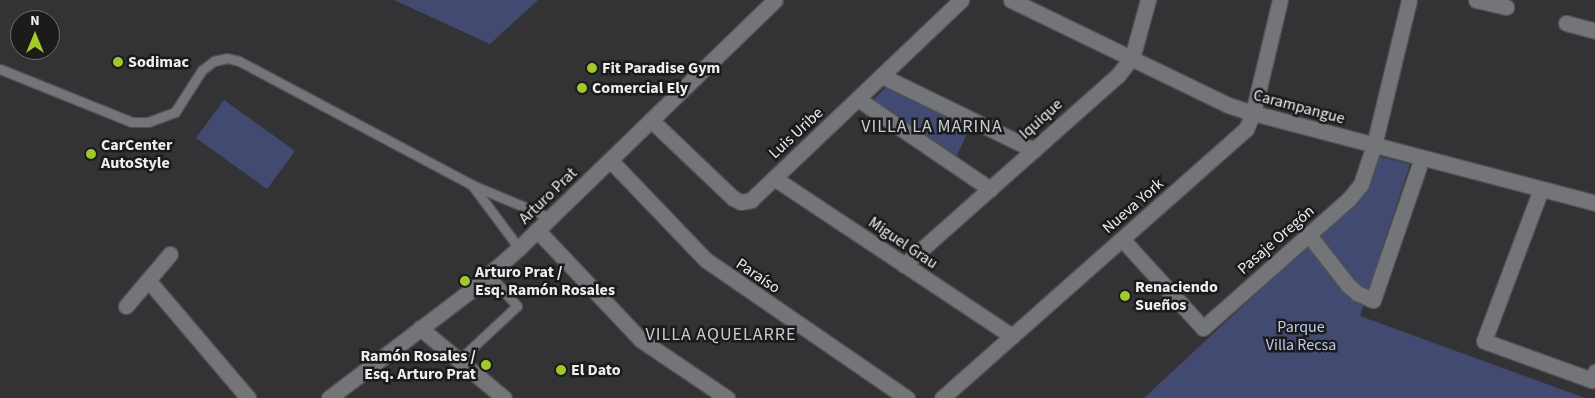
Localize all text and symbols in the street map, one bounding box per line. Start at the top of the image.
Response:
north arrow [10,10,60,60]
text: N [30,11,40,31]
place label: Sodimac [128,52,189,72]
marker: Sodimac [112,56,124,68]
place label: Fit Paradise Gym [602,58,720,78]
marker: Fit Paradise Gym [586,62,598,74]
place label: Comercial Ely [592,78,688,98]
marker: Comercial Ely [576,82,588,94]
street label: Carampangue [1251,86,1347,128]
street label: Iquique [1016,95,1066,143]
street label: Luis Uribe [765,103,827,163]
district label: VILLA LA MARINA [859,116,1005,138]
place label: CarCenter AutoStyle [101,135,172,173]
marker: CarCenter AutoStyle [85,148,97,160]
street label: Arturo Prat [515,164,581,228]
street label: Nueva York [1099,174,1167,238]
street label: Pasaje Oregón [1234,201,1318,279]
street label: Miguel Grau [865,213,941,273]
street label: Paraíso [732,254,784,298]
place label: Arturo Prat / Esq. Ramón Rosales [475,262,615,300]
marker: Arturo Prat / Esq. Ramón Rosales [459,275,471,287]
place label: Renaciendo Sueños [1135,277,1218,315]
marker: Renaciendo Sueños [1119,290,1131,302]
park label: Parque Villa Recsa [1266,317,1336,355]
district label: VILLA AQUELARRE [644,324,798,346]
place label: Ramón Rosales / Esq. Arturo Prat [360,346,476,384]
marker: Ramón Rosales / Esq. Arturo Prat [480,359,492,371]
place label: El Dato [571,360,621,380]
marker: El Dato [555,364,567,376]

